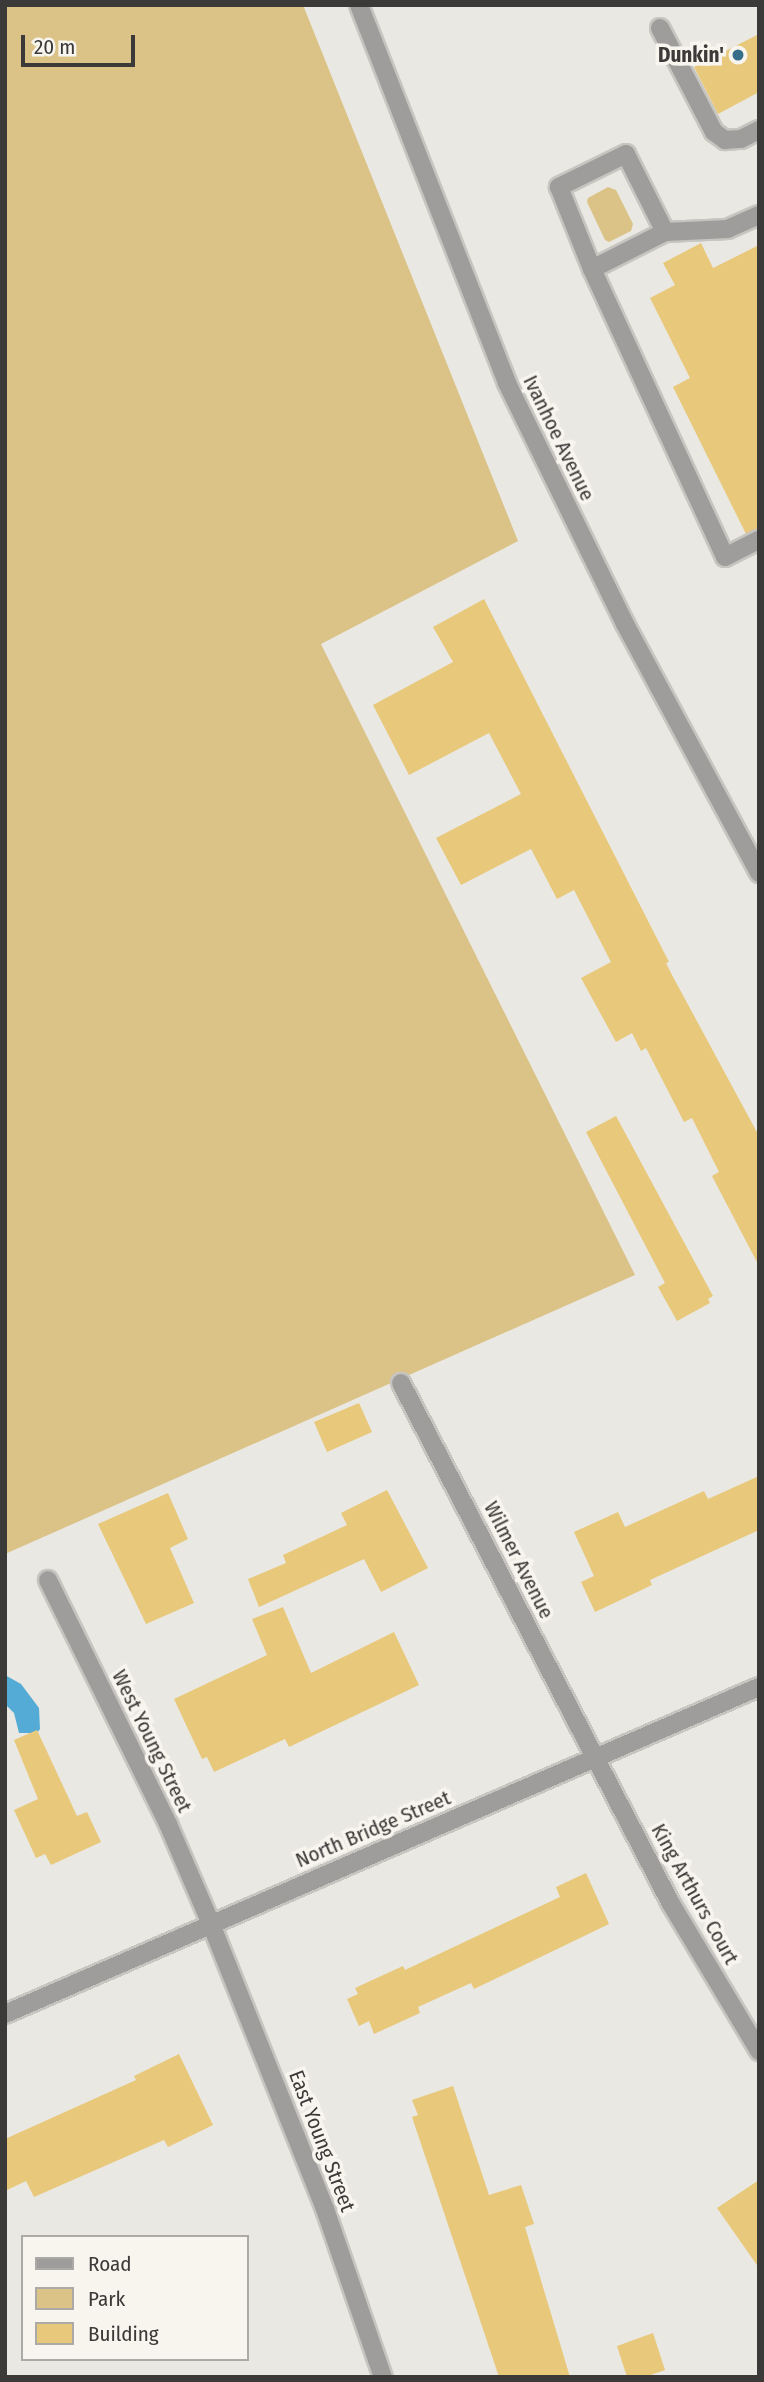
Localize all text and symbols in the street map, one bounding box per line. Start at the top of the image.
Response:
scale bar [24,21,138,65]
text: 20 m [34,34,75,60]
place label: Dunkin' [658,42,724,68]
marker: Dunkin' [730,47,746,63]
street label: Ivanhoe Avenue [518,371,600,505]
street label: Wilmer Avenue [479,1497,559,1623]
street label: West Young Street [107,1666,197,1816]
street label: North Bridge Street [292,1785,454,1873]
street label: King Arthurs Court [646,1819,744,1969]
street label: East Young Street [283,2067,361,2215]
legend [21,2235,248,2361]
text: Road [88,2251,132,2277]
text: Park [88,2286,125,2312]
text: Building [88,2321,159,2347]

